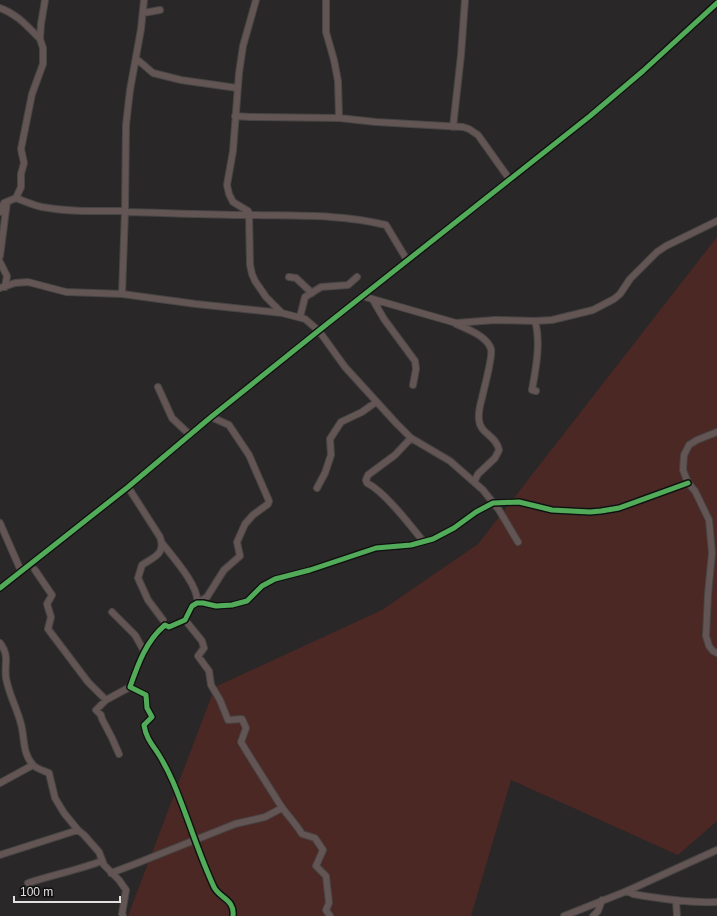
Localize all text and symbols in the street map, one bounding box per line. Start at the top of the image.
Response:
scale bar [14,878,120,904]
text: 100 m [20,885,53,899]

